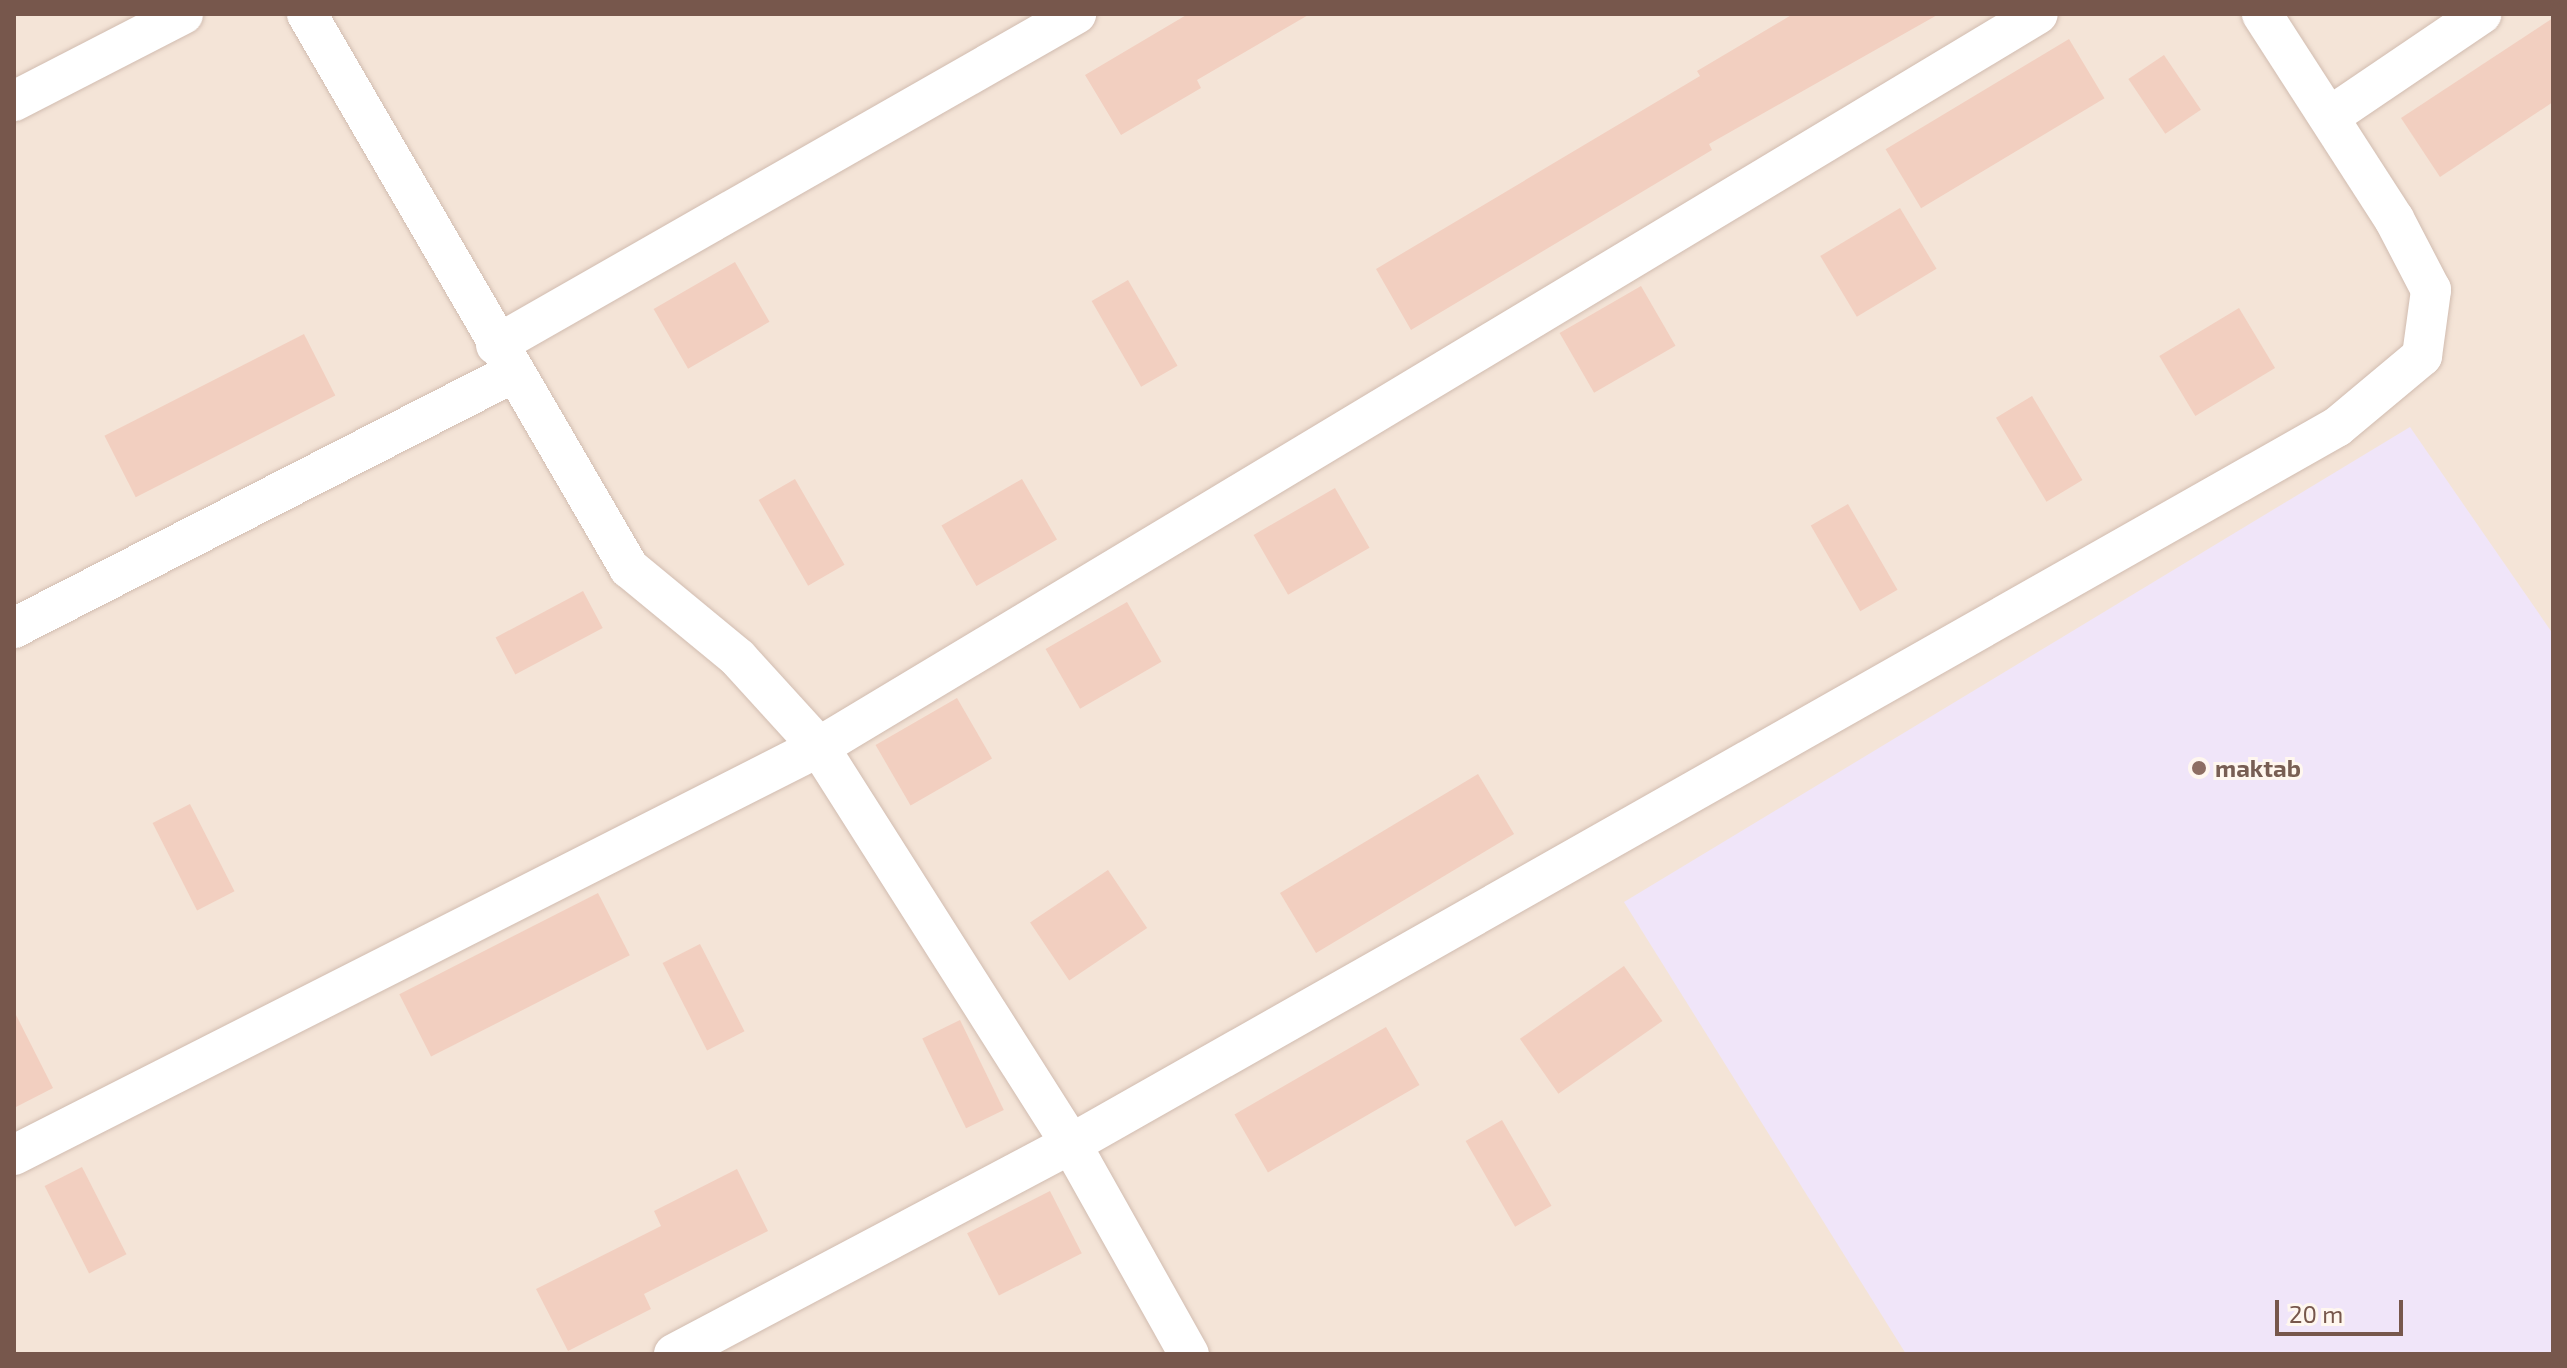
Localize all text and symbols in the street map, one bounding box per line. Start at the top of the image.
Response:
place label: maktab [2215,754,2301,782]
marker: maktab [2190,759,2208,777]
scale bar [2279,1284,2407,1334]
text: 20 m [2289,1299,2343,1328]

